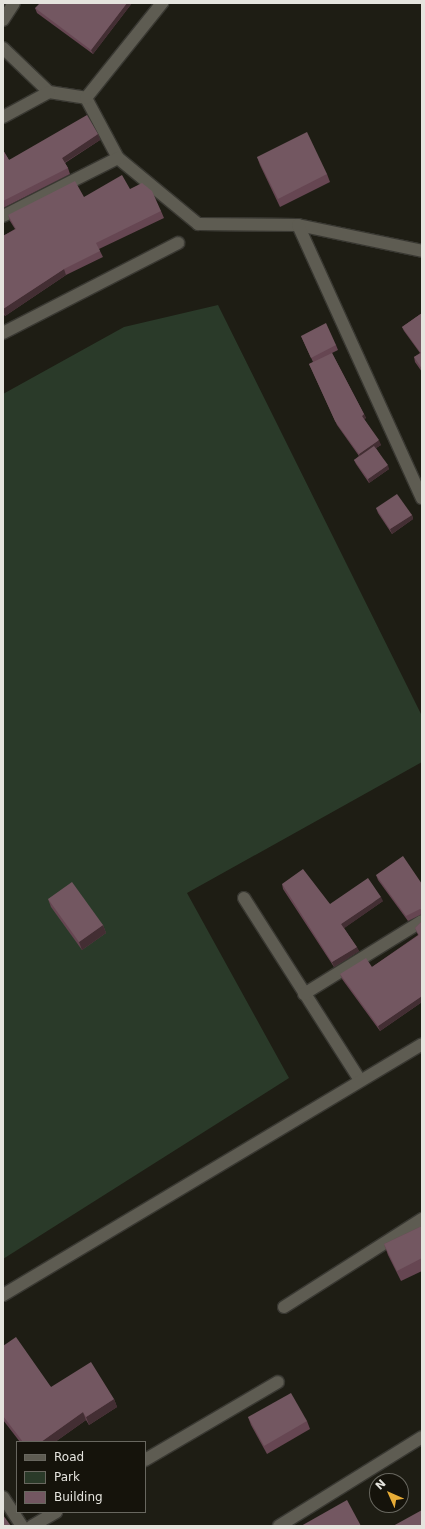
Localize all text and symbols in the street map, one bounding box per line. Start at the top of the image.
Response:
legend [16,1441,146,1513]
text: Road [54,1450,84,1464]
text: Park [54,1470,80,1484]
north arrow [369,1473,409,1513]
text: N [373,1477,389,1493]
text: Building [54,1490,103,1504]

